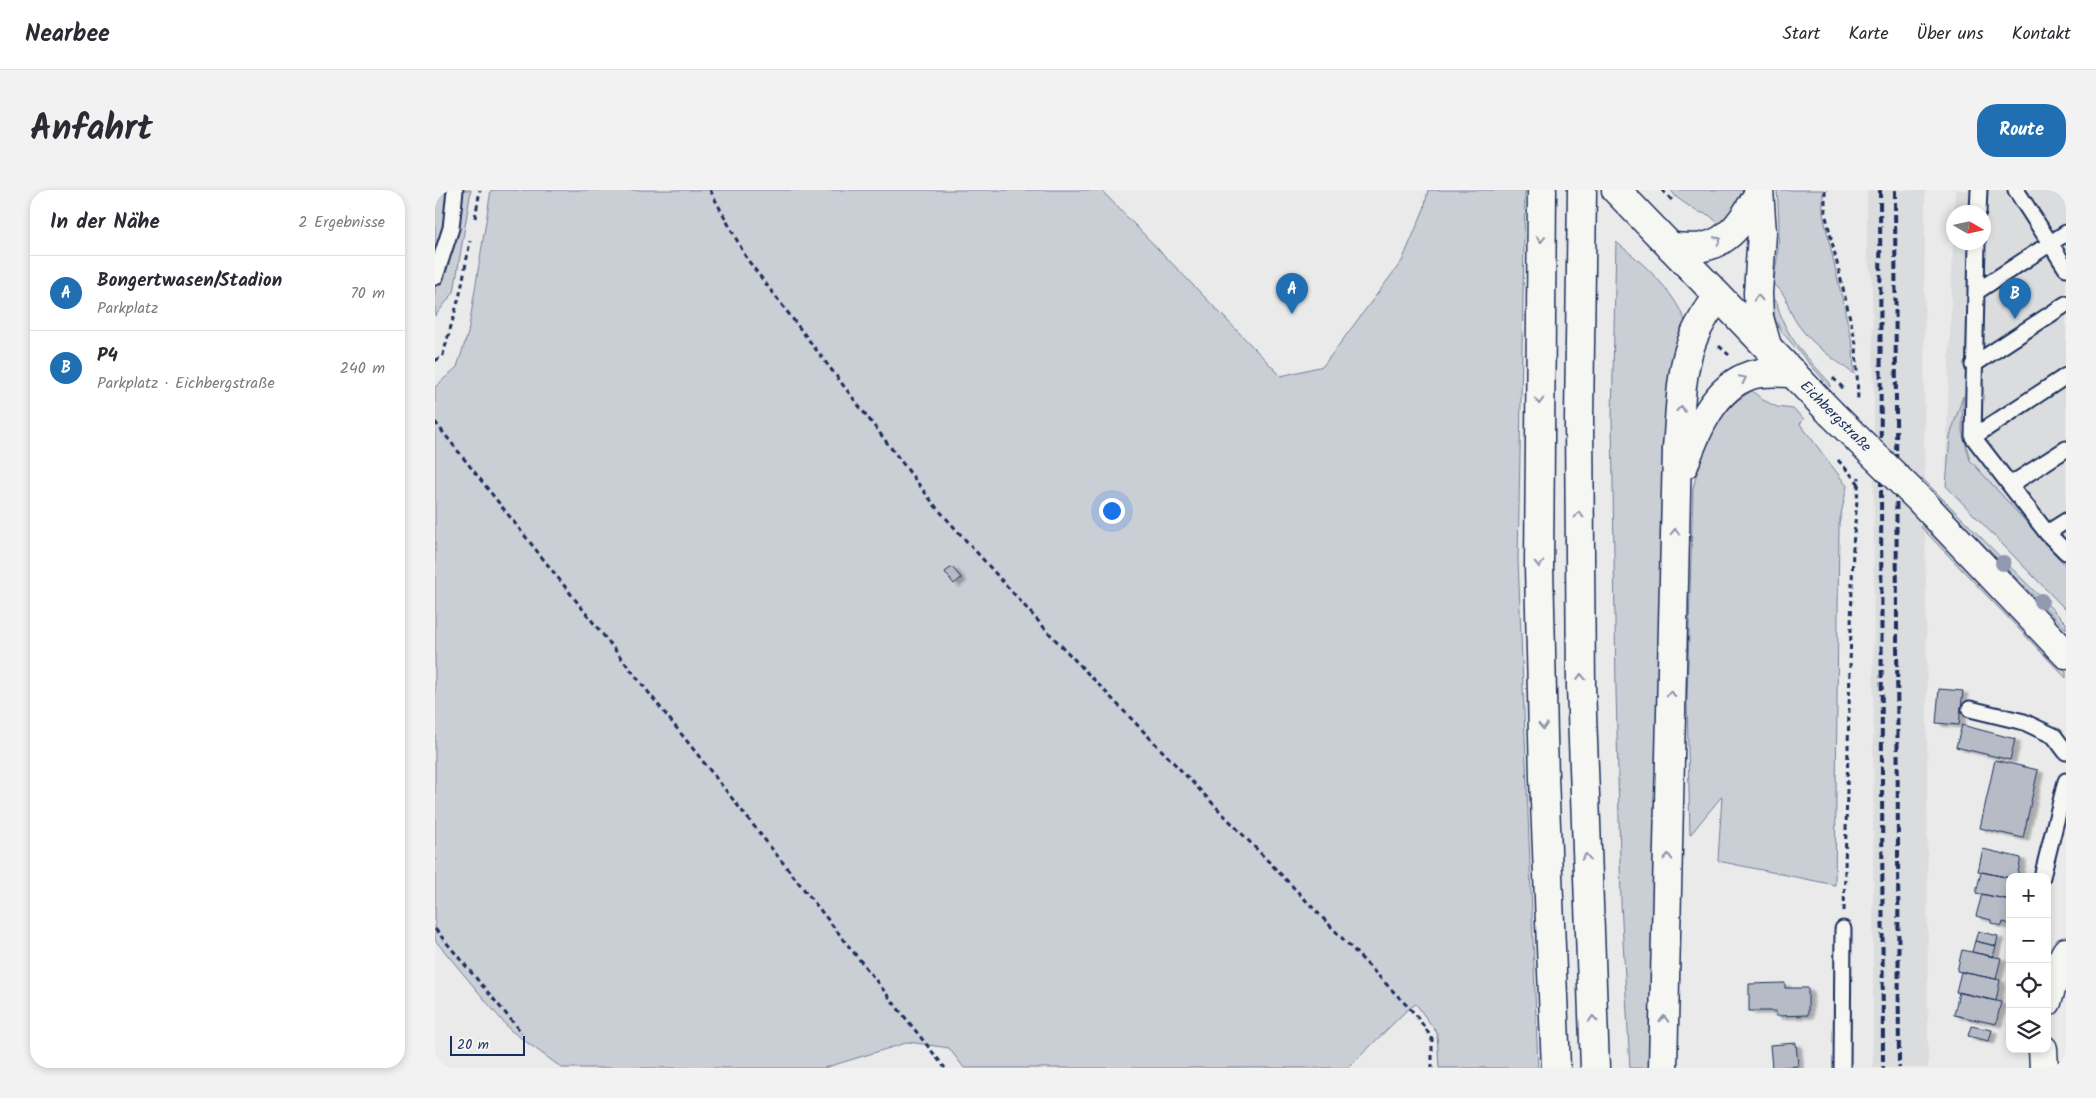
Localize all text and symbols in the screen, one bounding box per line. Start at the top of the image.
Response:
text: Nearbee [25,15,110,54]
text: Start [1782,20,1820,49]
text: Karte [1848,20,1888,49]
text: Über uns [1916,20,1984,49]
text: Kontakt [2012,20,2071,49]
text: Anfahrt [30,102,153,158]
button: Route [1977,104,2066,157]
north arrow [1946,205,1991,250]
text: In der Nähe [50,206,160,239]
text: 2 Ergebnisse [298,210,385,235]
one-way arrow [1536,235,1546,243]
one-way arrow [1713,236,1722,246]
text: Bongertwasen/Stadion [97,266,282,296]
pin: A [1276,273,1308,314]
pin: B [1999,278,2031,319]
text: A [61,281,71,306]
text: 70 m [350,281,385,306]
one-way arrow [1753,294,1764,302]
text: Parkplatz [97,296,158,321]
text: P4 [97,341,118,371]
text: B [61,356,71,381]
text: 240 m [340,356,385,381]
text: Parkplatz · Eichbergstraße [97,371,275,396]
one-way arrow [1738,375,1747,385]
street label: Eichbergstraße [1794,375,1877,458]
one-way arrow [1534,397,1545,405]
one-way arrow [1675,405,1686,413]
your location [1099,498,1125,524]
one-way arrow [1574,510,1584,518]
one-way arrow [1669,528,1680,536]
one-way arrow [1534,560,1544,568]
one-way arrow [1576,673,1586,680]
one-way arrow [1666,690,1677,698]
one-way arrow [1537,722,1548,730]
one-way arrow [1581,853,1592,861]
one-way arrow [1663,853,1673,860]
map controls [2006,873,2051,1053]
button: + [2006,873,2051,918]
button: − [2006,918,2051,963]
button: locate [2006,963,2051,1008]
button: layers [2006,1008,2051,1053]
one-way arrow [1588,1015,1599,1023]
one-way arrow [1659,1015,1669,1023]
scale bar [450,1033,525,1056]
text: 20 m [457,1034,489,1056]

